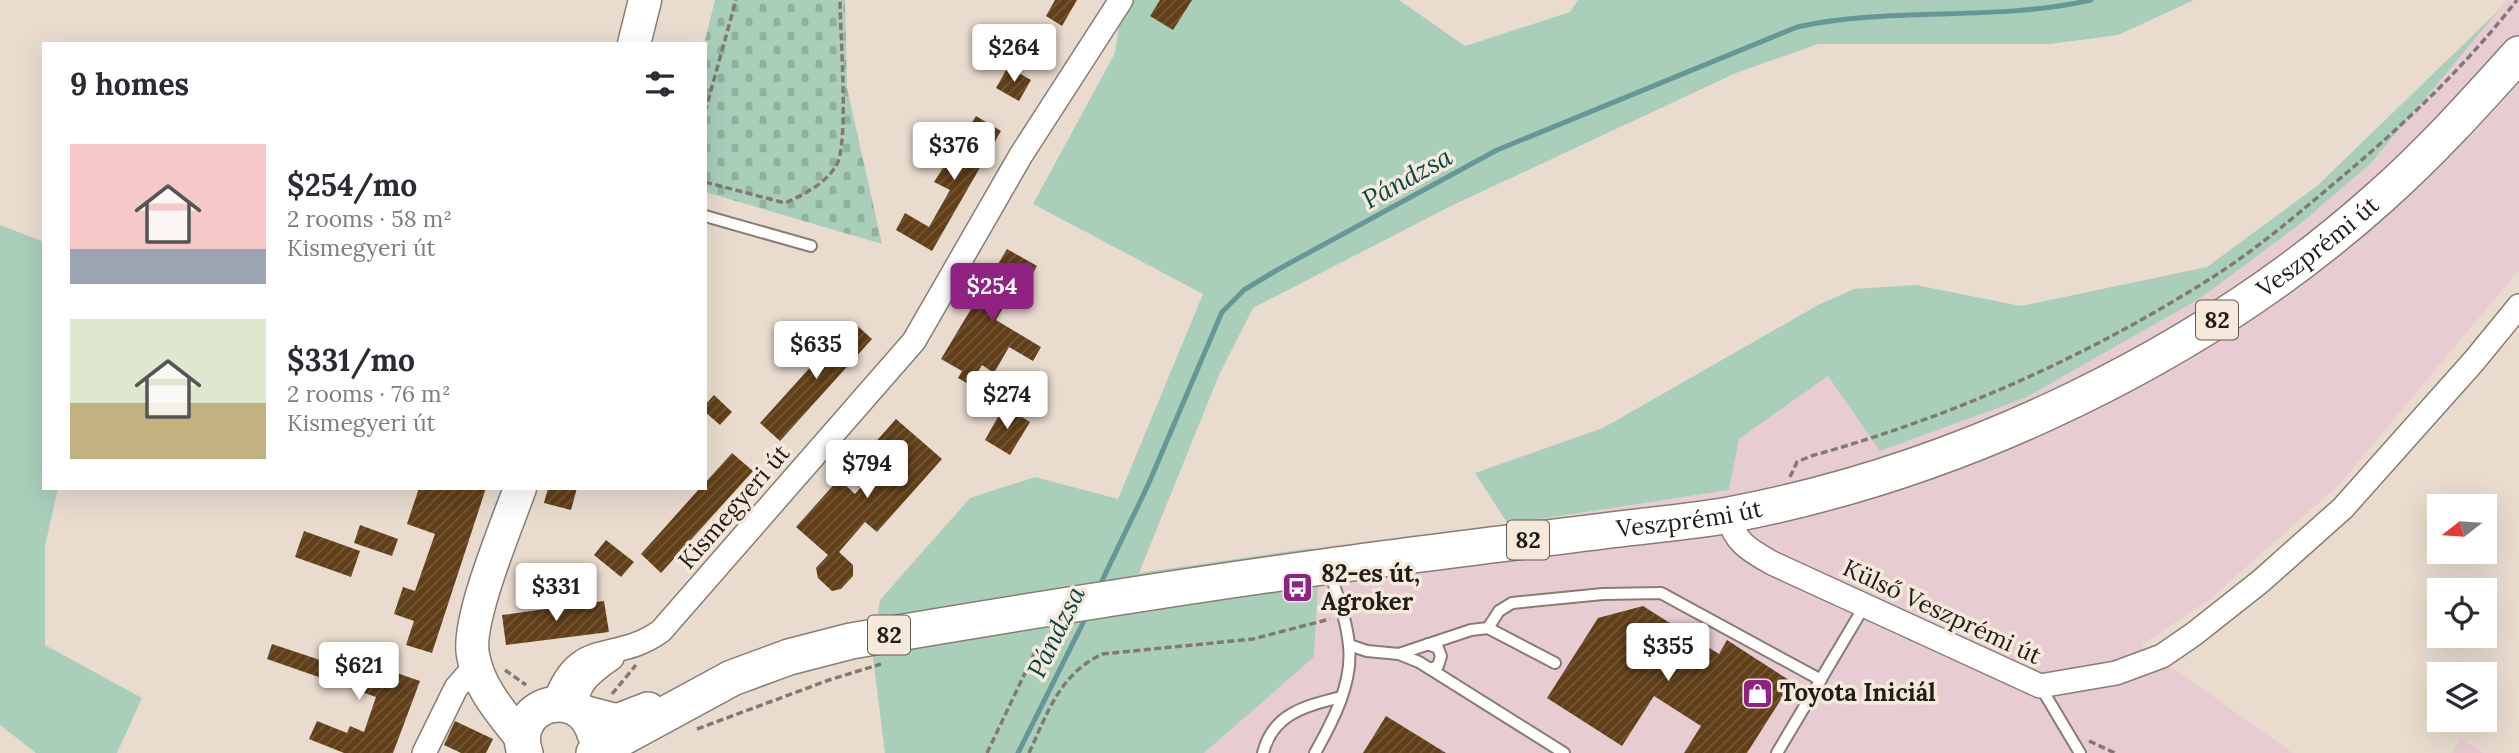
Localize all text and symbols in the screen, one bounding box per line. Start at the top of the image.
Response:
pin: $264 [973,24,1055,84]
text: $264 [988,32,1040,61]
text: 9 homes [70,65,189,103]
icon: filters [641,65,679,103]
pin: $376 [913,122,995,182]
text: $376 [929,130,979,159]
water label: Pándzsa [1356,139,1458,216]
text: $254/mo [287,166,417,204]
icon: home [126,172,210,256]
street label: Veszprémi út [2250,189,2386,305]
text: 2 rooms · 58 m² [287,204,452,233]
text: Kismegyeri út [287,233,436,262]
pin: $254 [951,264,1033,323]
text: $254 [966,271,1018,300]
road number: 82 [2196,300,2238,340]
pin: $635 [775,322,857,381]
text: $635 [790,329,842,358]
text: $331/mo [287,341,415,379]
icon: home [126,347,210,431]
pin: $274 [966,372,1048,431]
text: 2 rooms · 76 m² [287,379,451,408]
text: $274 [983,379,1031,408]
text: Kismegyeri út [287,408,436,437]
street label: Kismegyeri út [671,437,797,575]
pin: $794 [826,440,908,500]
text: $794 [842,448,892,477]
street label: Veszprémi út [1614,493,1766,544]
north arrow [2427,494,2497,564]
map controls [2427,494,2497,732]
road number: 82 [1507,520,1549,560]
street label: Külső Veszprémi út [1838,552,2047,671]
place label: 82-es út, Agroker [1321,558,1420,617]
pin: $331 [515,564,597,623]
text: $331 [532,571,580,600]
bus stop icon: 82-es út, Agroker [1281,571,1315,605]
button: locate [2427,578,2497,648]
water label: Pándzsa [1019,580,1092,683]
road number: 82 [868,615,910,654]
pin: $355 [1627,624,1709,683]
text: $355 [1642,631,1694,660]
pin: $621 [318,642,400,702]
text: $621 [335,650,383,679]
button: layers [2427,662,2497,732]
shop icon: Toyota Iniciál [1740,676,1774,710]
place label: Toyota Iniciál [1780,677,1936,708]

